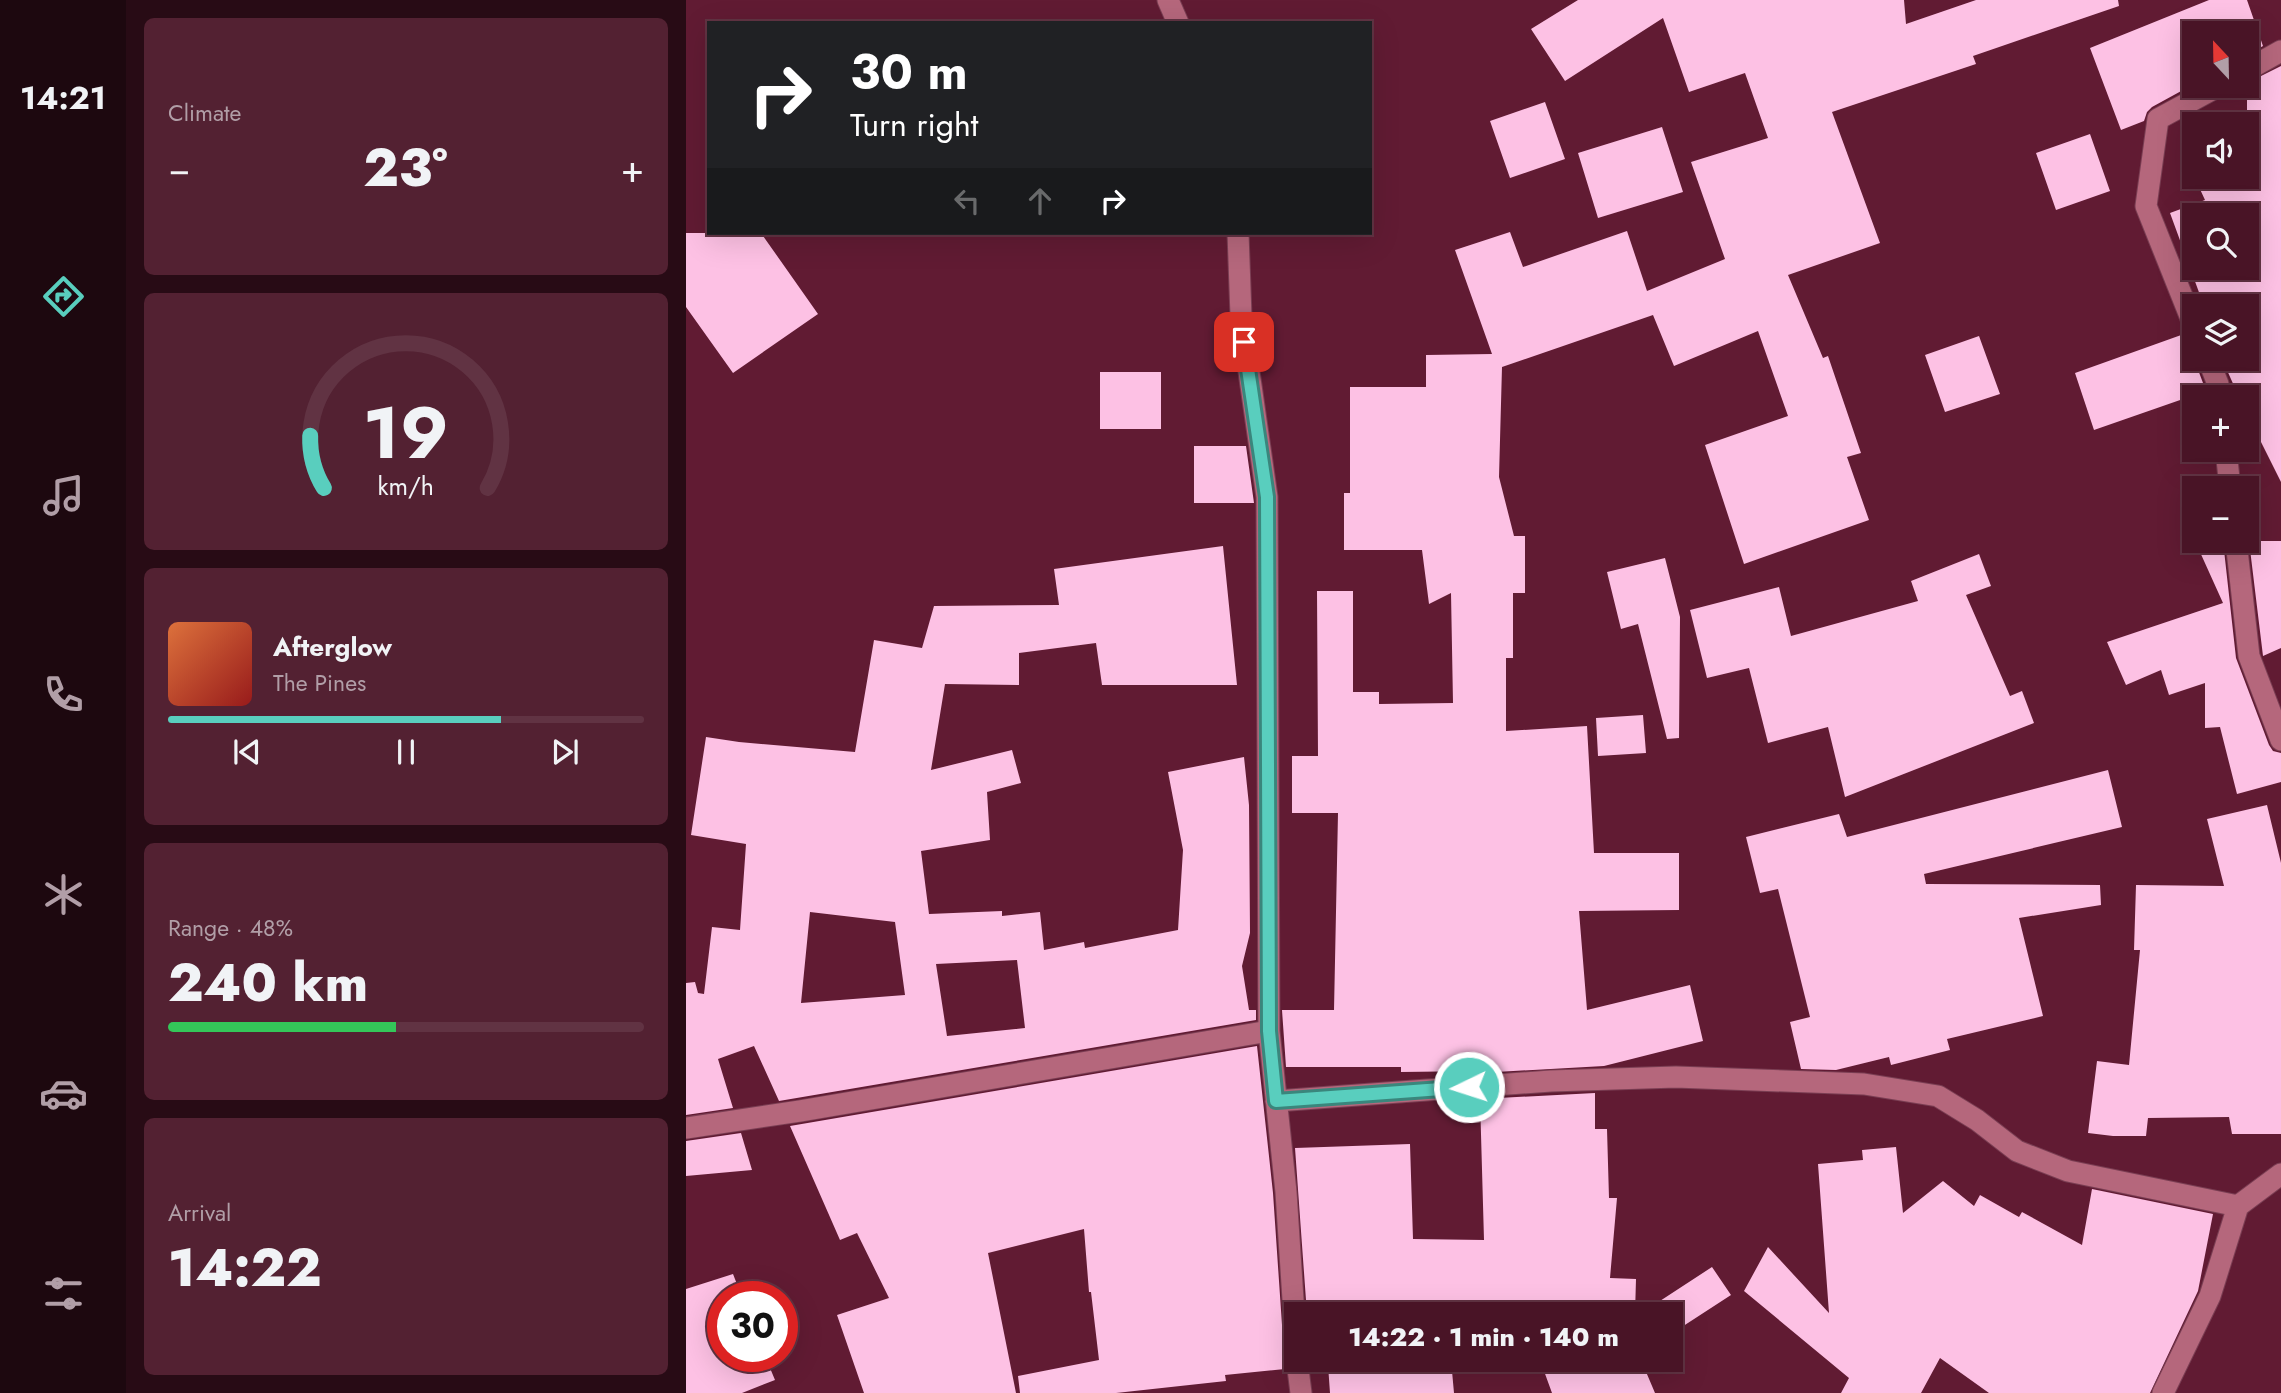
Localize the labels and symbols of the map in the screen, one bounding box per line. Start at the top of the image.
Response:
north arrow [2182,21,2259,98]
pin [1214,312,1274,372]
position arrow [1432,1050,1506,1124]
speed limit sign: 30 [707,1281,798,1372]

